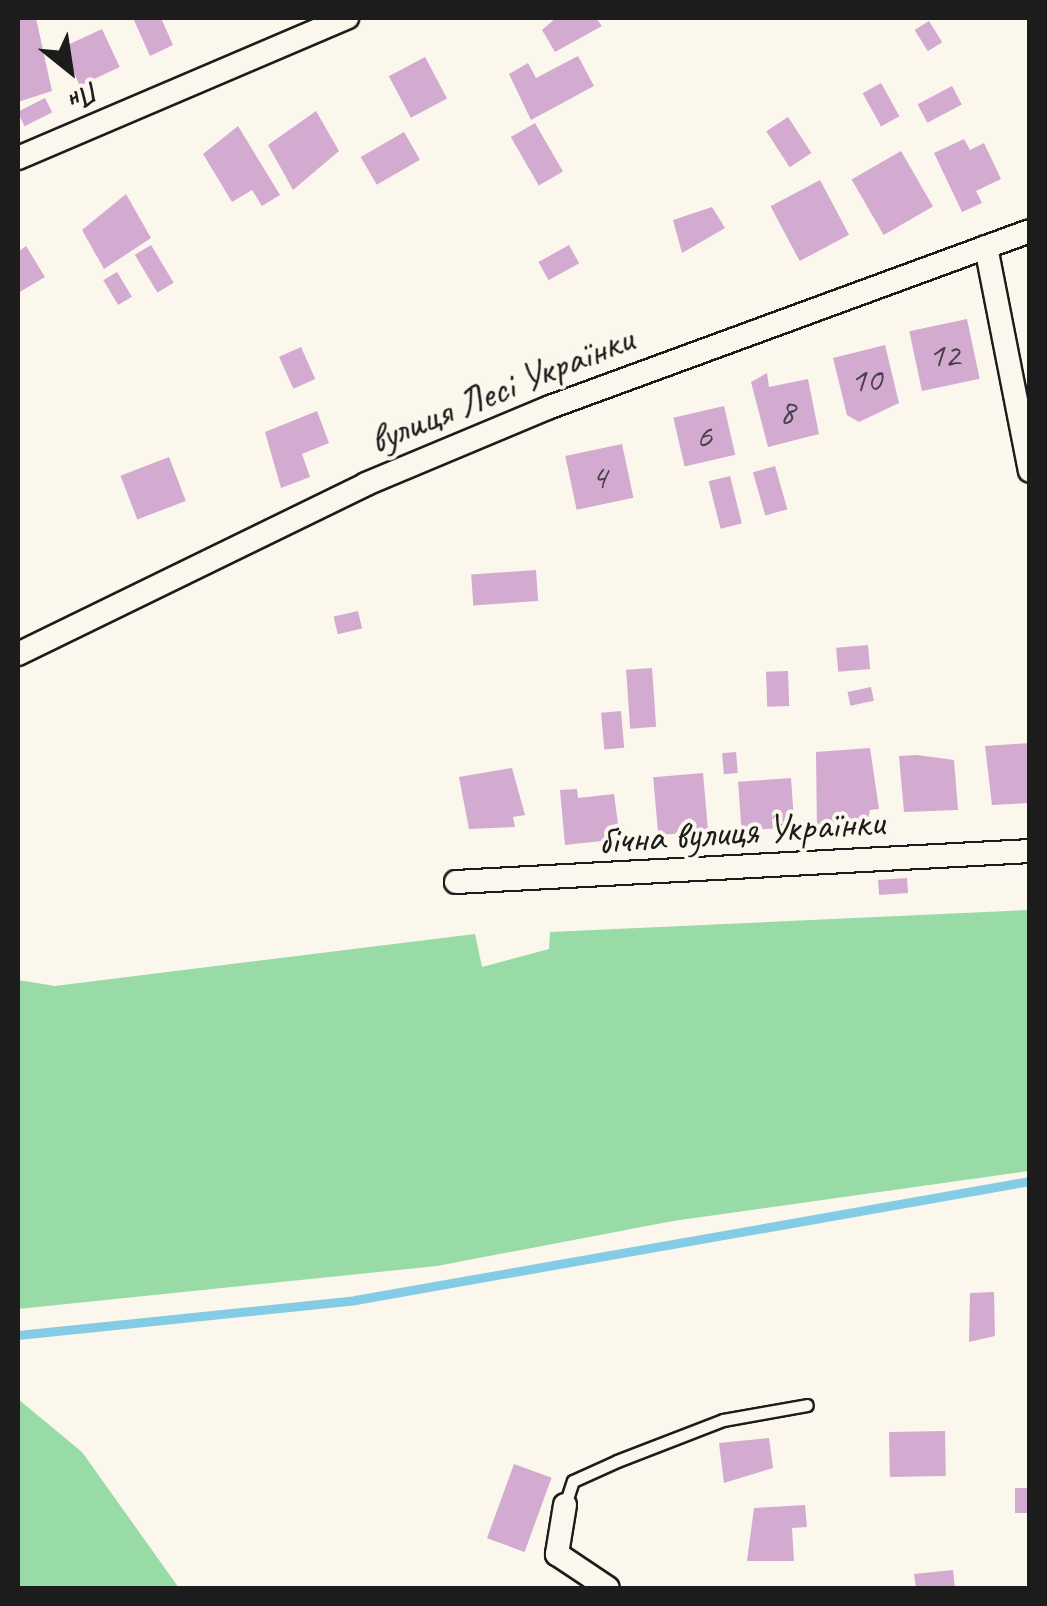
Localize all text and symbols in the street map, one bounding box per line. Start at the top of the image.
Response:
north arrow [20,20,120,120]
text: Пн [64,74,107,119]
street label: вулиця Лесі Українки [362,314,640,464]
house number: 12 [928,334,960,376]
house number: 10 [850,359,882,401]
house number: 8 [779,391,795,433]
house number: 6 [696,415,712,457]
house number: 4 [591,456,607,498]
street label: бічна вулиця Українки [595,797,887,865]

